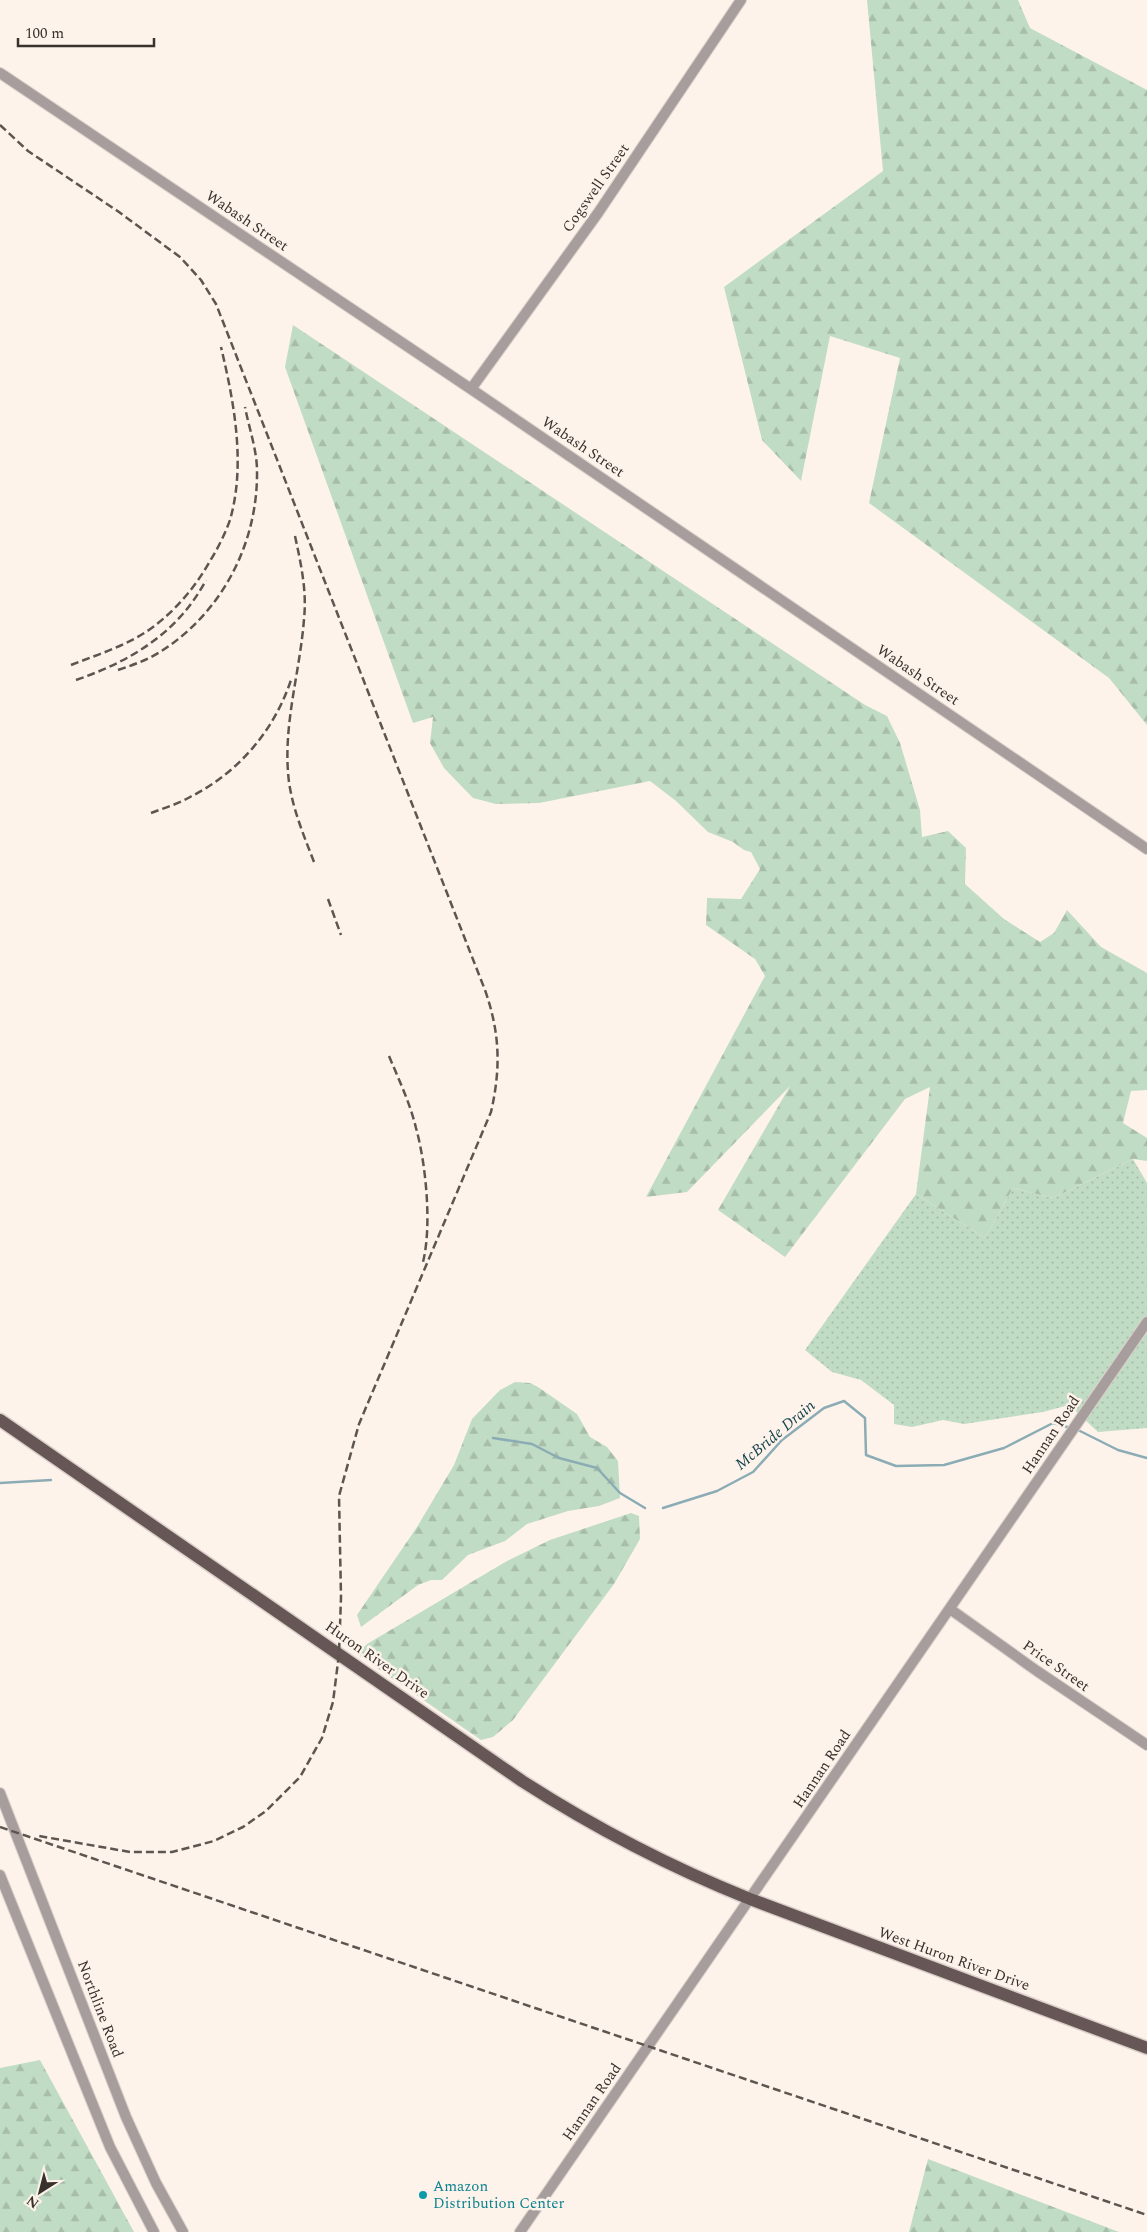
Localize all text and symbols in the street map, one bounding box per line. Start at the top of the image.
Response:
scale bar [18,15,154,47]
text: 100 m [25,22,64,45]
street label: Cogswell Street [557,139,635,237]
street label: Wabash Street [201,185,293,257]
street label: Wabash Street [537,411,629,483]
street label: Wabash Street [872,639,964,711]
street label: Hannan Road [1016,1391,1086,1479]
water label: McBride Drain [729,1394,821,1476]
street label: Huron River Drive [320,1615,434,1705]
street label: Price Street [1018,1634,1094,1698]
street label: Hannan Road [787,1725,857,1813]
street label: West Huron River Drive [875,1921,1033,1997]
street label: Northline Road [71,1957,129,2061]
street label: Hannan Road [557,2058,627,2146]
north arrow [15,2167,65,2217]
place label: Amazon Distribution Center [433,2175,565,2215]
marker: Amazon Distribution Center [417,2189,429,2201]
text: N [22,2190,43,2214]

